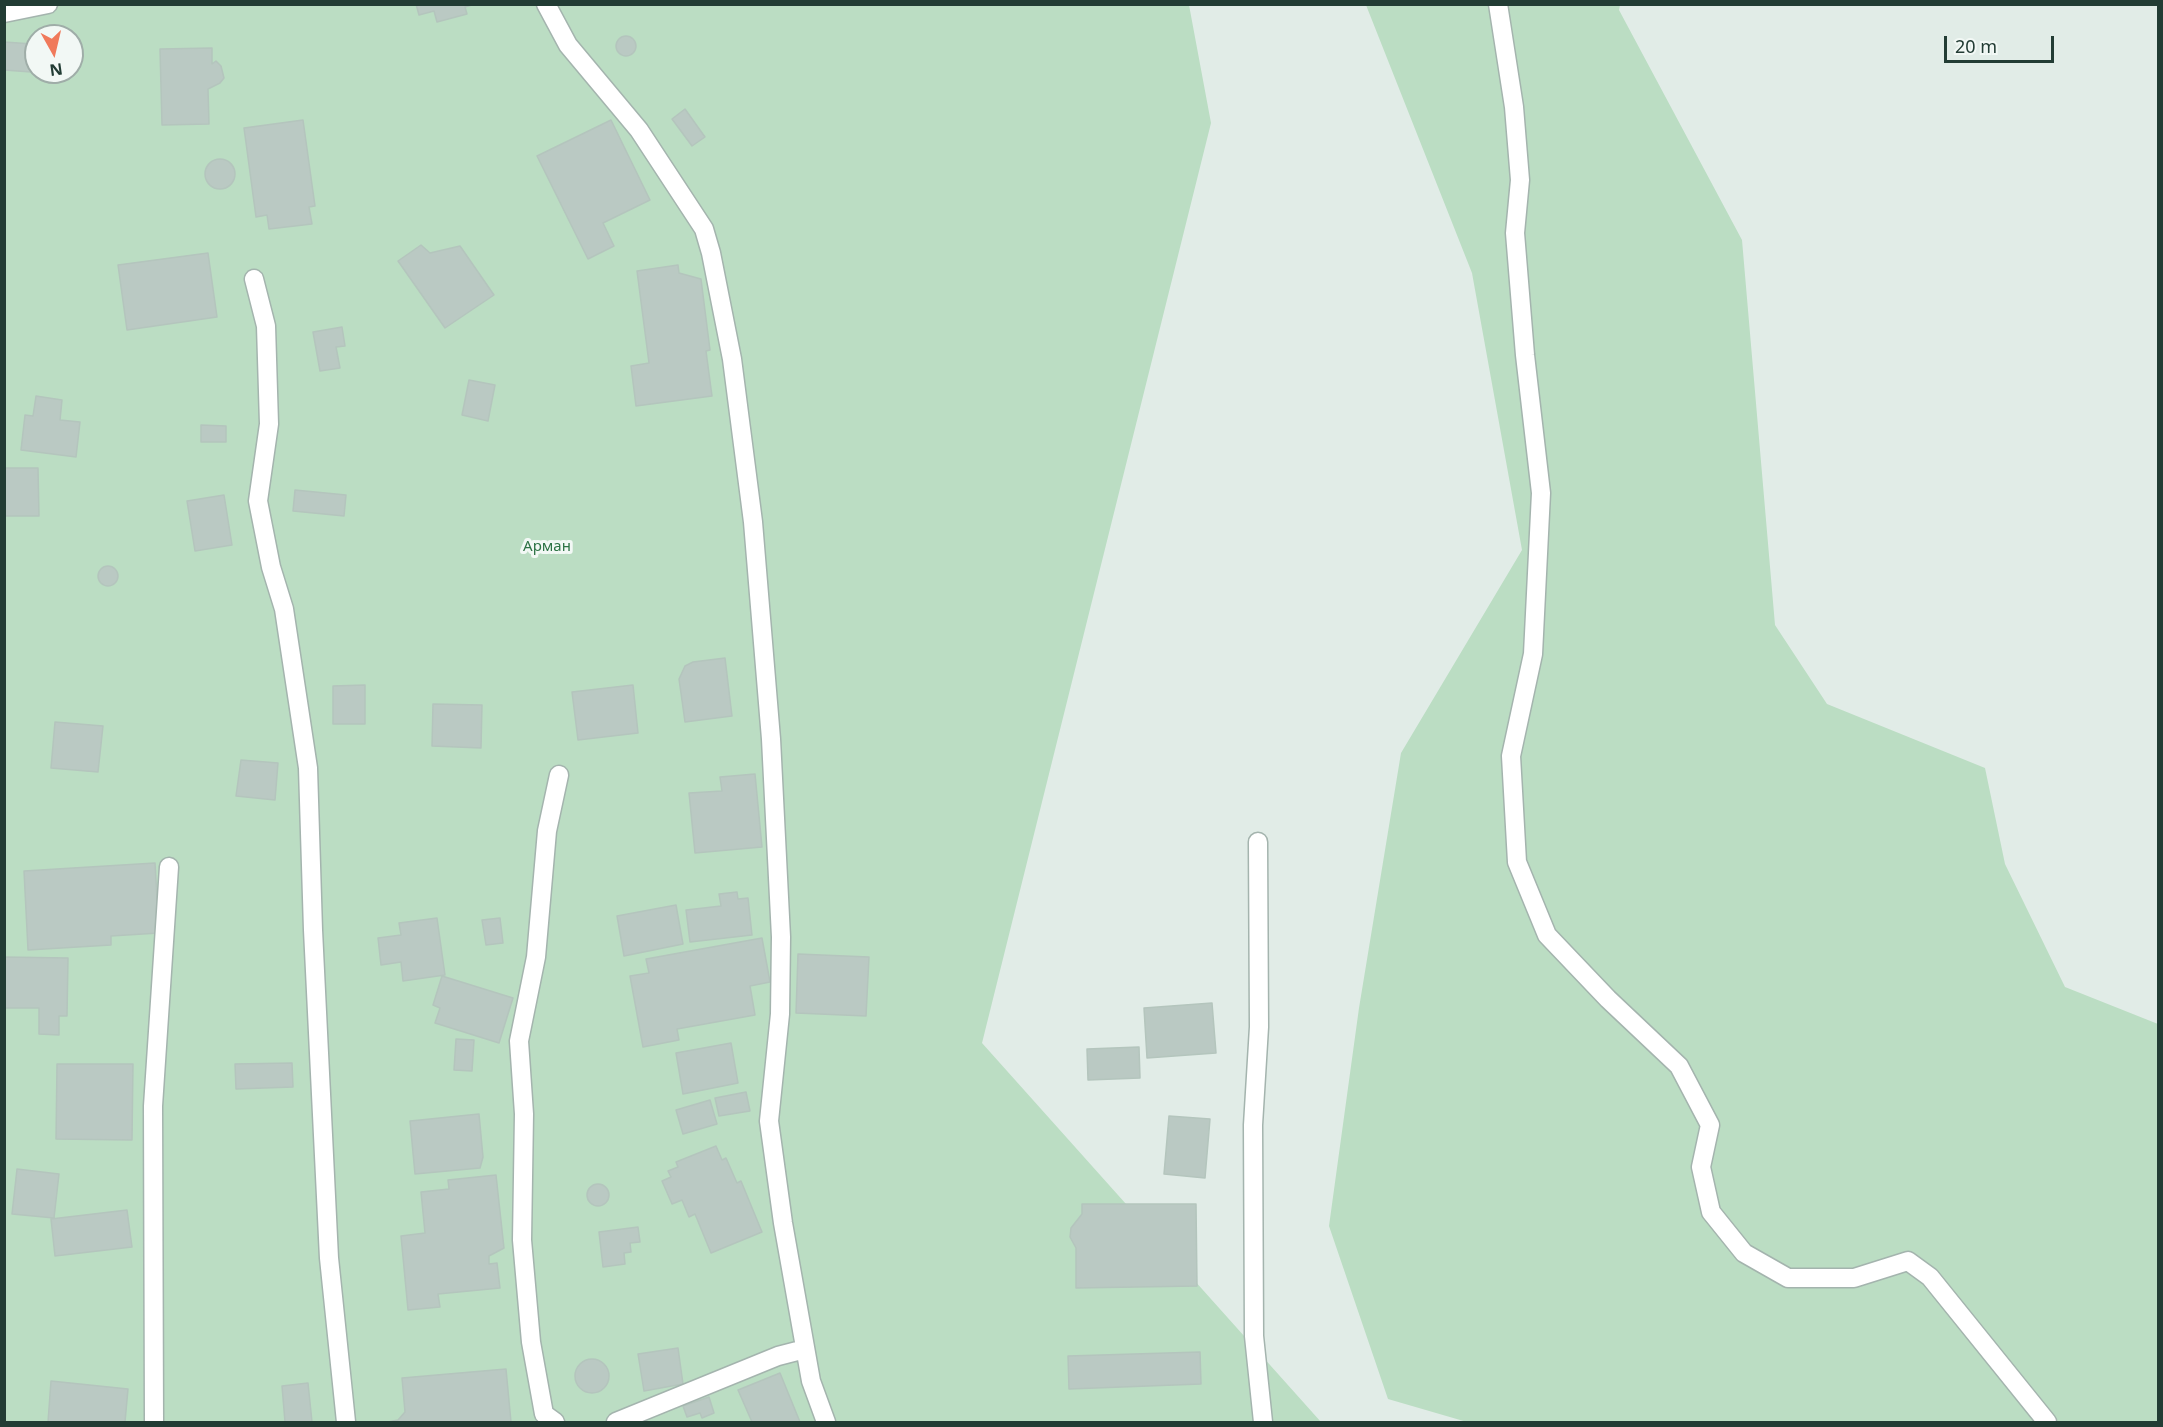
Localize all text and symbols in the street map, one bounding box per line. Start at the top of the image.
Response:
north arrow [24,24,84,84]
scale bar [1947,24,2056,62]
text: 20 m [1955,34,1997,58]
text: N [48,58,64,82]
park label: Арман [523,538,571,556]

